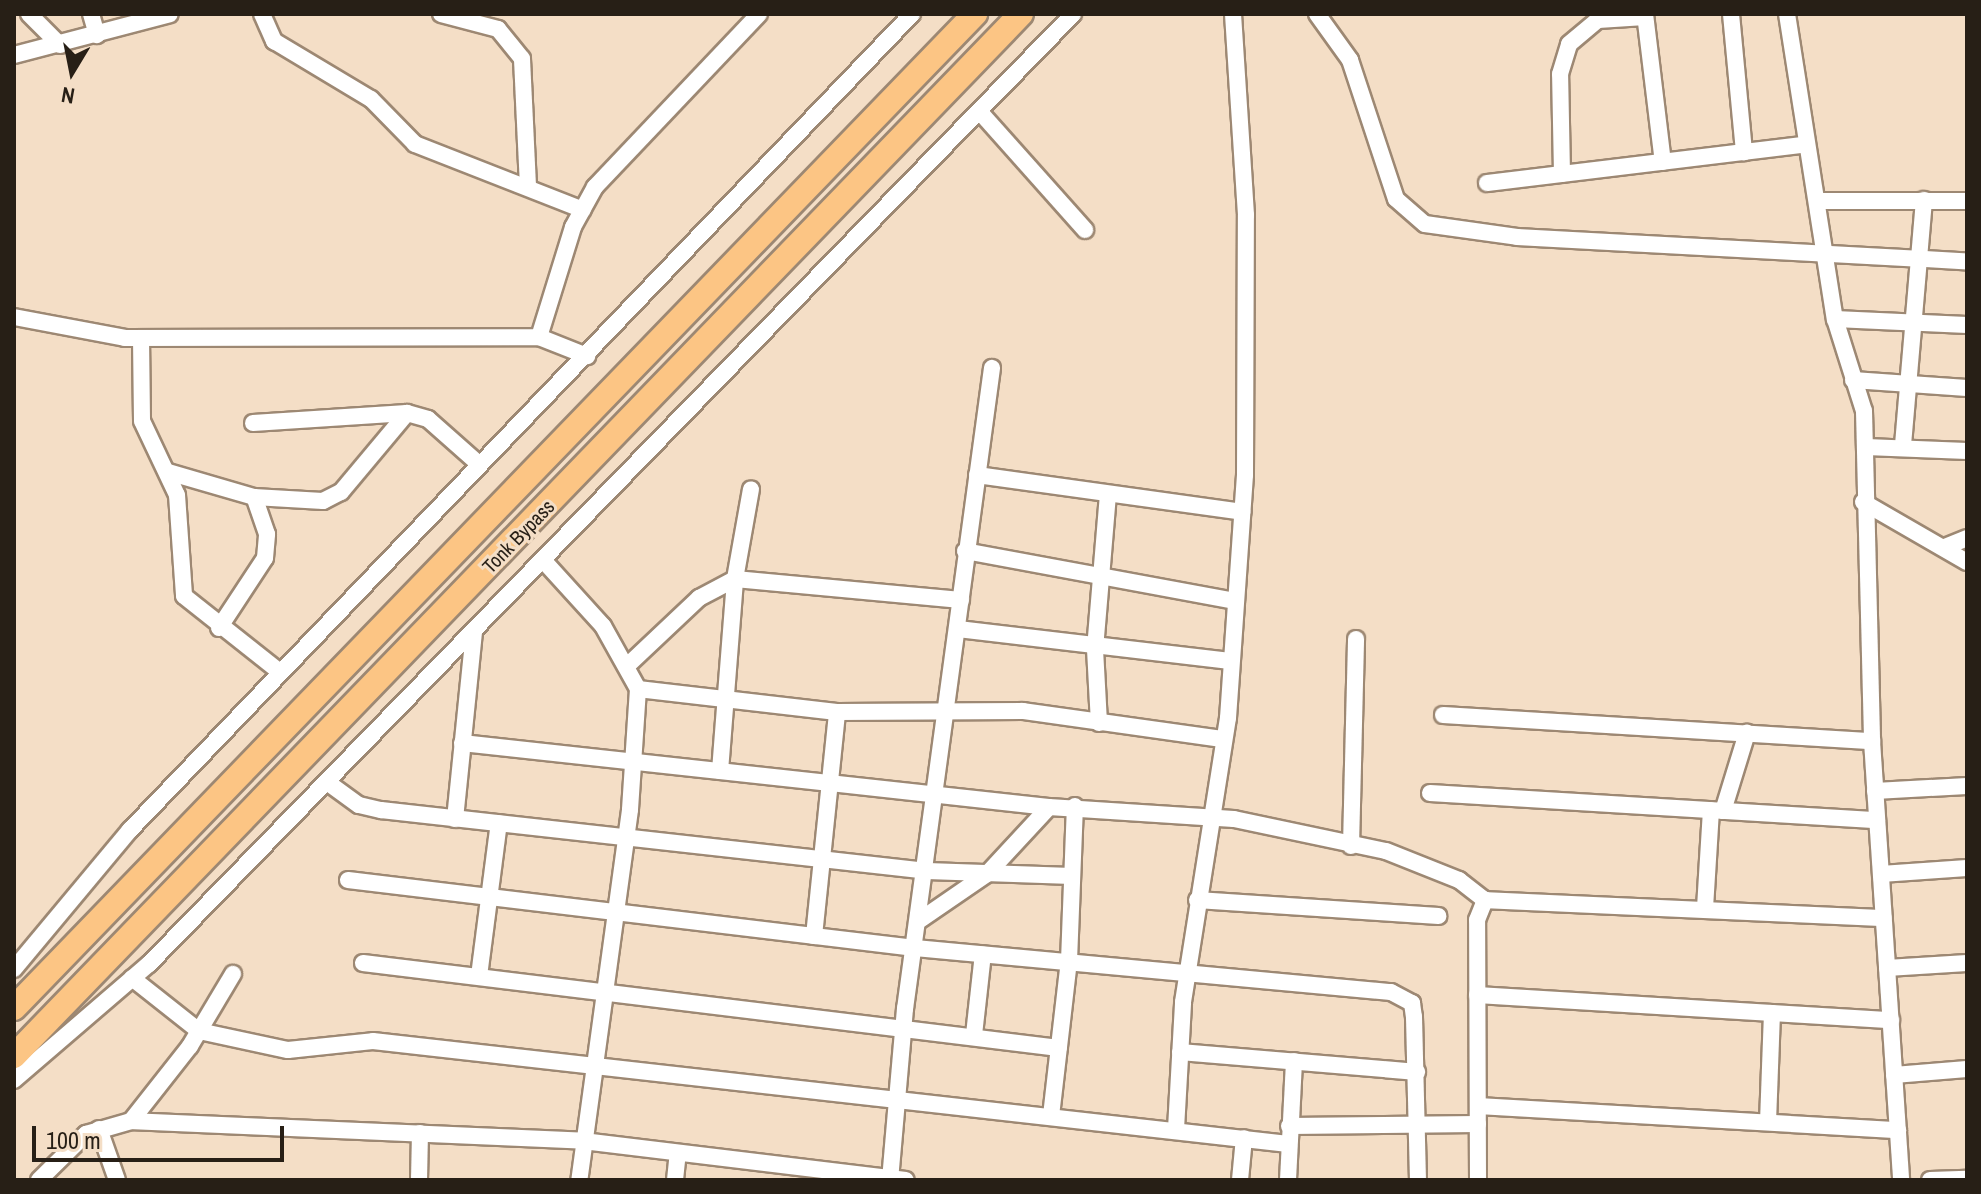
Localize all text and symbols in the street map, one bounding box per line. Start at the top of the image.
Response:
north arrow [32,32,112,112]
text: N [59,80,77,112]
street label: Tonk Bypass [477,494,559,578]
scale bar [36,1110,288,1160]
text: 100 m [46,1124,101,1156]

